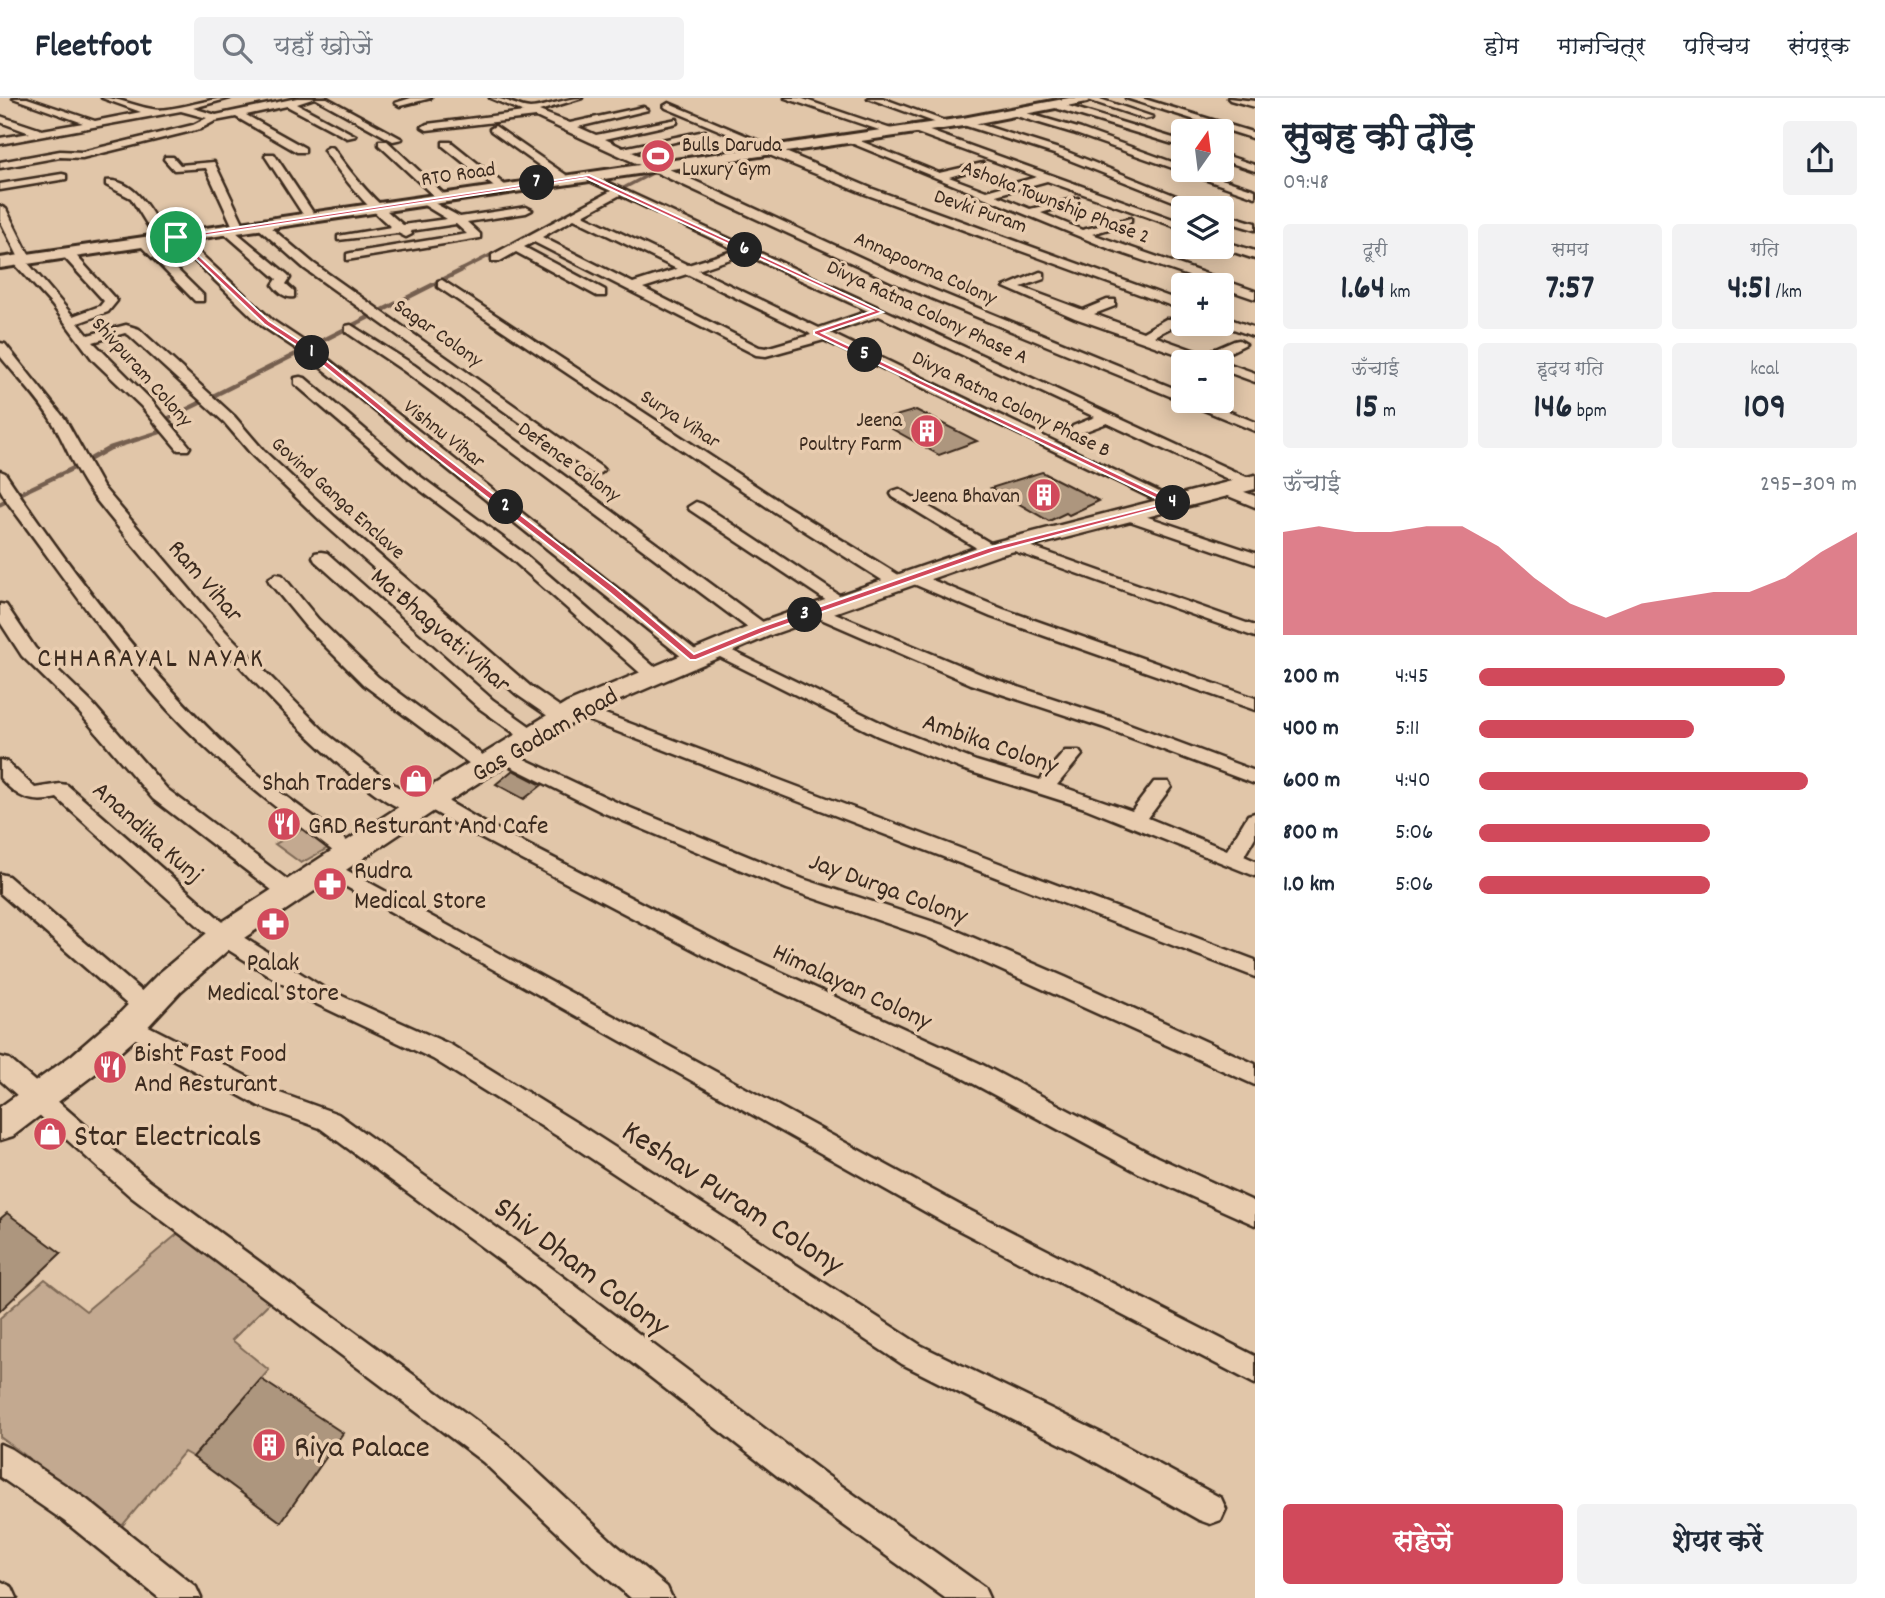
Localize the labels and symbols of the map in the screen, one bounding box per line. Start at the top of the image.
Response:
north arrow [1171,119,1234,182]
place label: Bulls Daruda Luxury Gym [682,132,783,186]
sports icon: Bulls Daruda Luxury Gym [639,137,677,175]
street label: Ashoka Township Phase 2 [956,154,1153,254]
street label: RTO Road [419,156,498,196]
pin: 7 [520,166,554,200]
street label: Devki Puram [929,183,1031,243]
pin [146,207,206,267]
street label: Annapoorna Colony [849,225,1001,315]
pin: 6 [728,232,762,268]
street label: Divya Ratna Colony Phase A [821,254,1032,374]
street label: Sagar Colony [386,293,488,377]
street label: Shivpuram Colony [83,311,199,435]
pin: 1 [294,336,330,370]
pin: 5 [848,338,882,372]
street label: Divya Ratna Colony Phase B [906,344,1115,467]
street label: Surya Vihar [633,383,726,458]
street label: Vishnu Vihar [396,394,491,477]
place label: Jeena Poultry Farm [799,407,903,461]
building icon: Jeena Poultry Farm [908,412,946,450]
street label: Defence Colony [510,416,626,511]
street label: Govind Ganga Enclave [263,431,411,568]
building icon: Jeena Bhavan [1025,476,1063,514]
place label: Jeena Bhavan [912,483,1020,513]
pin: 4 [1156,486,1190,520]
pin: 2 [489,490,524,524]
street label: Ram Vihar [158,533,251,632]
street label: Ma Bhagvati Vihar [361,560,518,703]
pin: 3 [788,598,822,632]
district label: CHHARAYAL NAYAK [37,641,265,681]
street label: Gas Godam Road [466,679,626,793]
street label: Ambika Colony [917,705,1063,786]
shop icon: Shah Traders [397,762,435,800]
place label: Shah Traders [262,766,392,803]
street label: Anandika Kunj [83,774,210,894]
restaurant icon: GRD Resturant And Cafe [265,805,303,843]
place label: GRD Resturant And Cafe [308,809,548,846]
street label: Jay Durga Colony [803,844,973,936]
place label: Rudra Medical Store [354,854,486,921]
pharmacy icon: Rudra Medical Store [311,865,349,903]
pharmacy icon: Palak Medical Store [254,905,292,943]
street label: Himalayan Colony [766,935,938,1041]
place label: Palak Medical Store [207,946,339,1013]
place label: Bisht Fast Food And Resturant [134,1037,287,1104]
restaurant icon: Bisht Fast Food And Resturant [91,1048,129,1086]
street label: Keshav Puram Colony [611,1111,852,1290]
shop icon: Star Electricals [31,1115,69,1153]
place label: Star Electricals [74,1116,262,1162]
street label: Shiv Dham Colony [482,1187,679,1351]
building icon: Riya Palace [250,1426,288,1464]
place label: Riya Palace [294,1427,430,1473]

